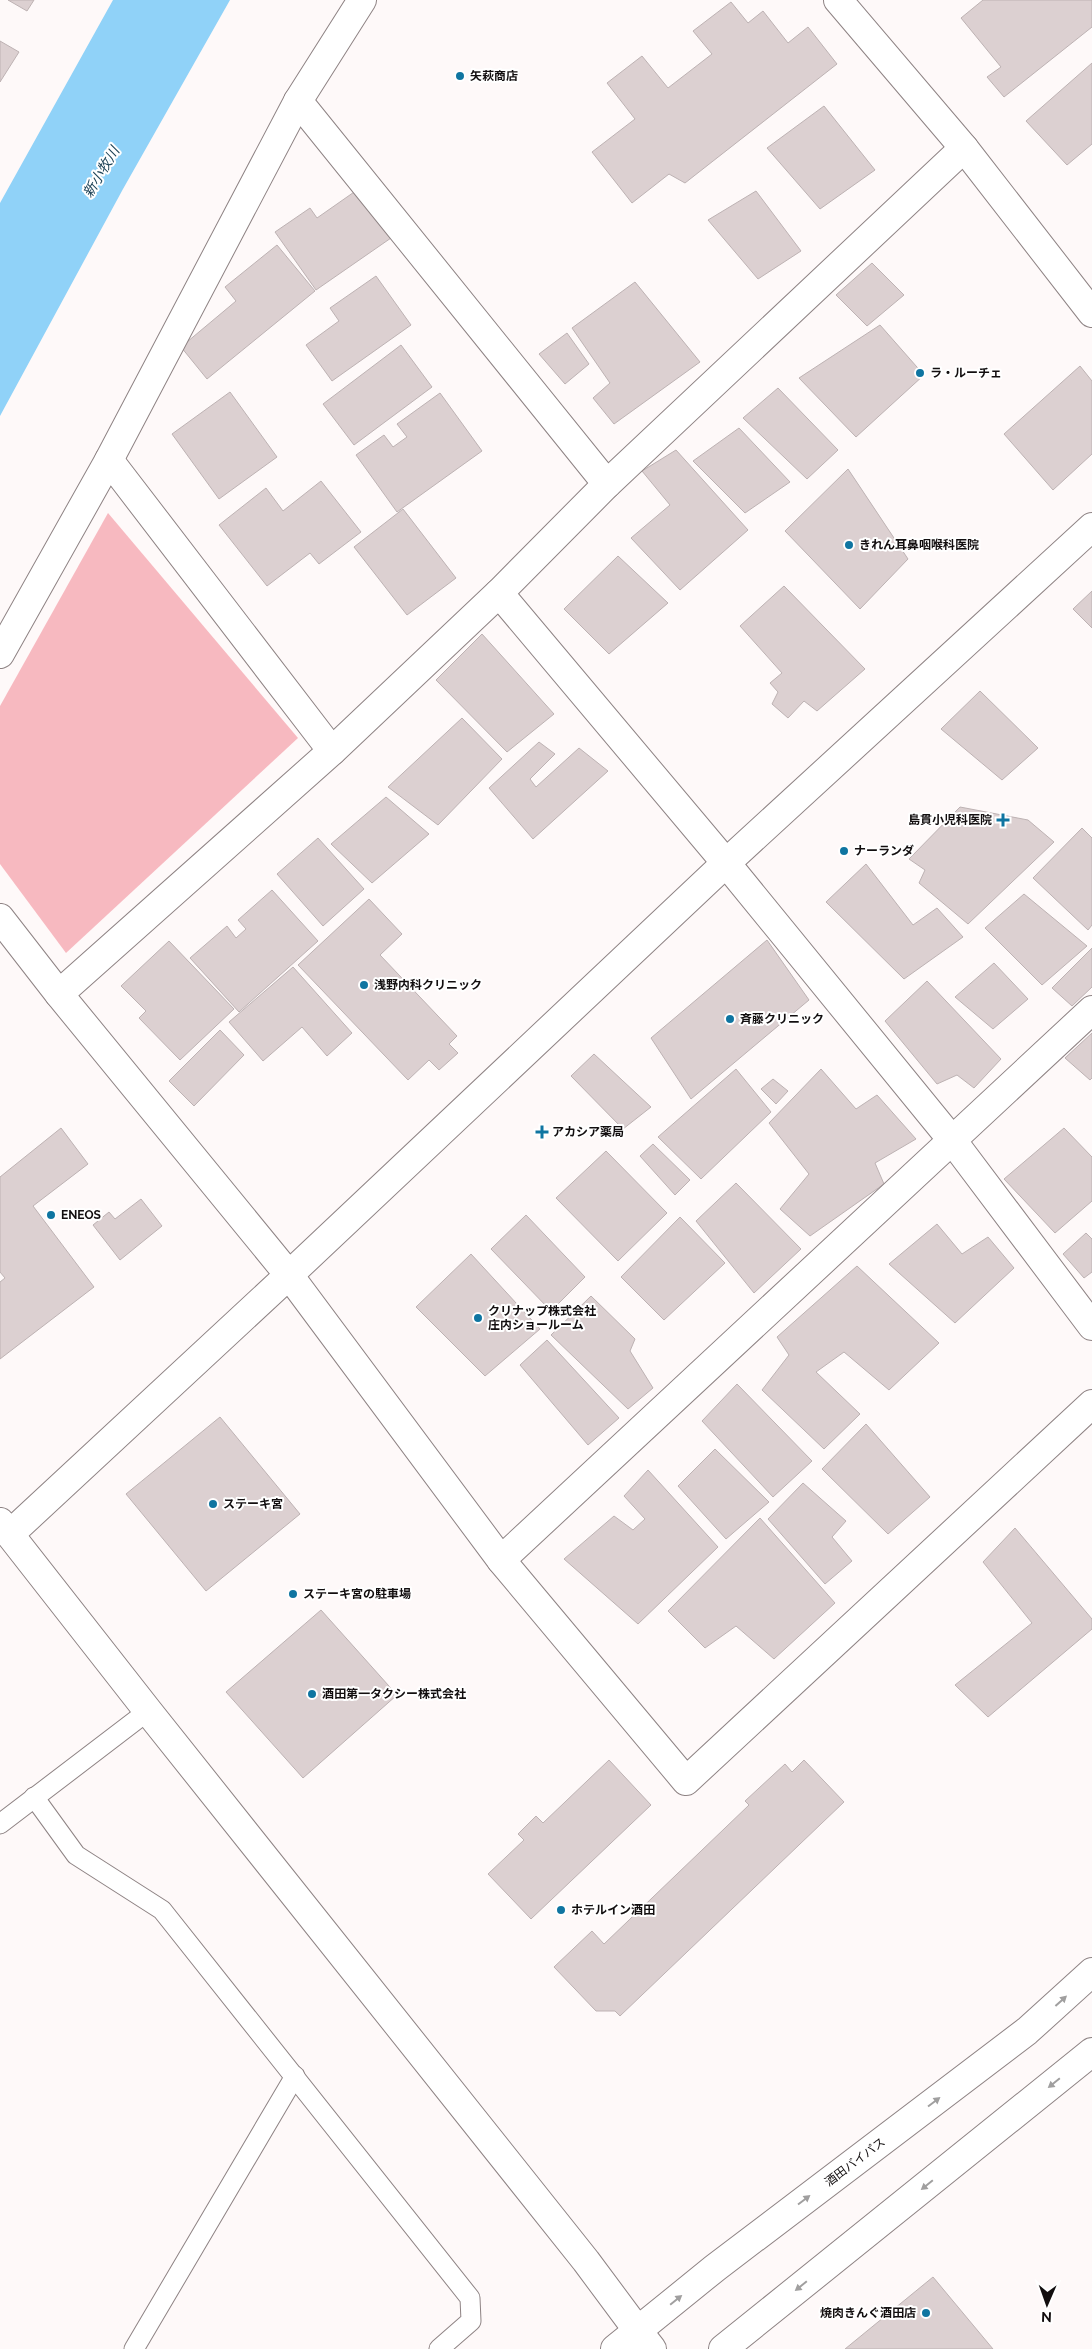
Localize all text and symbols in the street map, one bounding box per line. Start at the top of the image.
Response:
place label: 矢萩商店 [470,69,518,83]
marker: 矢萩商店 [454,70,466,82]
water label: 新小牧川 [80,142,123,200]
place label: ラ・ルーチェ [930,366,1002,380]
marker: ラ・ルーチェ [914,367,926,379]
place label: きれん耳鼻咽喉科医院 [859,538,979,552]
marker: きれん耳鼻咽喉科医院 [843,539,855,551]
place label: 島貫小児科医院 [908,813,992,827]
marker: 島貫小児科医院 [996,813,1010,827]
place label: ナーランダ [854,844,914,858]
marker: ナーランダ [838,845,850,857]
place label: 浅野内科クリニック [374,978,482,992]
marker: 浅野内科クリニック [358,979,370,991]
place label: 斉藤クリニック [740,1012,824,1026]
marker: 斉藤クリニック [724,1013,736,1025]
place label: アカシア薬局 [552,1125,624,1139]
marker: アカシア薬局 [536,1126,548,1138]
place label: ENEOS [61,1208,101,1222]
marker: ENEOS [45,1209,57,1221]
place label: クリナップ株式会社 庄内ショールーム [488,1304,596,1332]
marker: クリナップ株式会社 庄内ショールーム [472,1312,484,1324]
place label: ステーキ宮 [223,1497,283,1511]
marker: ステーキ宮 [207,1498,219,1510]
place label: ステーキ宮の駐車場 [303,1587,411,1601]
marker: ステーキ宮の駐車場 [287,1588,299,1600]
place label: 酒田第一タクシー株式会社 [322,1687,466,1701]
marker: 酒田第一タクシー株式会社 [306,1688,318,1700]
place label: ホテルイン酒田 [571,1903,655,1917]
marker: ホテルイン酒田 [555,1904,567,1916]
one-way arrow [1054,1995,1066,2007]
one-way arrow [1048,2077,1061,2088]
one-way arrow [927,2097,941,2107]
street label: 酒田バイパス [822,2135,888,2189]
one-way arrow [921,2179,934,2190]
one-way arrow [797,2195,810,2206]
north arrow [1022,2279,1072,2329]
one-way arrow [795,2281,808,2292]
one-way arrow [670,2295,682,2306]
place label: 焼肉きんぐ酒田店 [820,2306,916,2320]
marker: 焼肉きんぐ酒田店 [920,2307,932,2319]
text: N [1041,2309,1052,2325]

